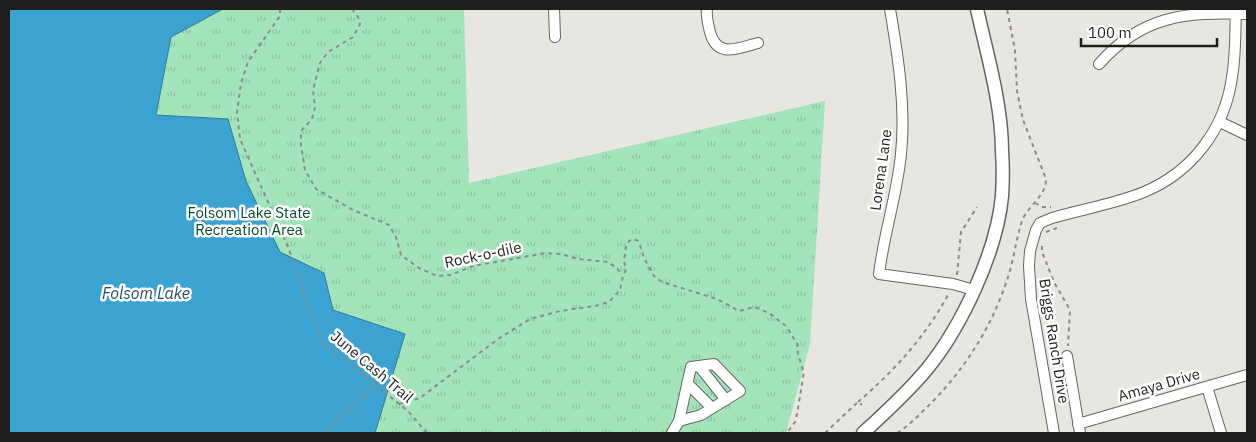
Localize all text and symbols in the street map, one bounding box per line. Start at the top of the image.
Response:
scale bar [1081,15,1217,47]
text: 100 m [1088,23,1132,42]
street label: Lorena Lane [865,128,896,212]
park label: Folsom Lake State Recreation Area [187,203,311,239]
street label: Rock-o-dile [443,237,523,272]
street label: Briggs Ranch Drive [1035,277,1074,405]
water label: Folsom Lake [102,283,190,303]
street label: June Cash Trail [327,326,418,407]
street label: Amaya Drive [1116,364,1202,405]

